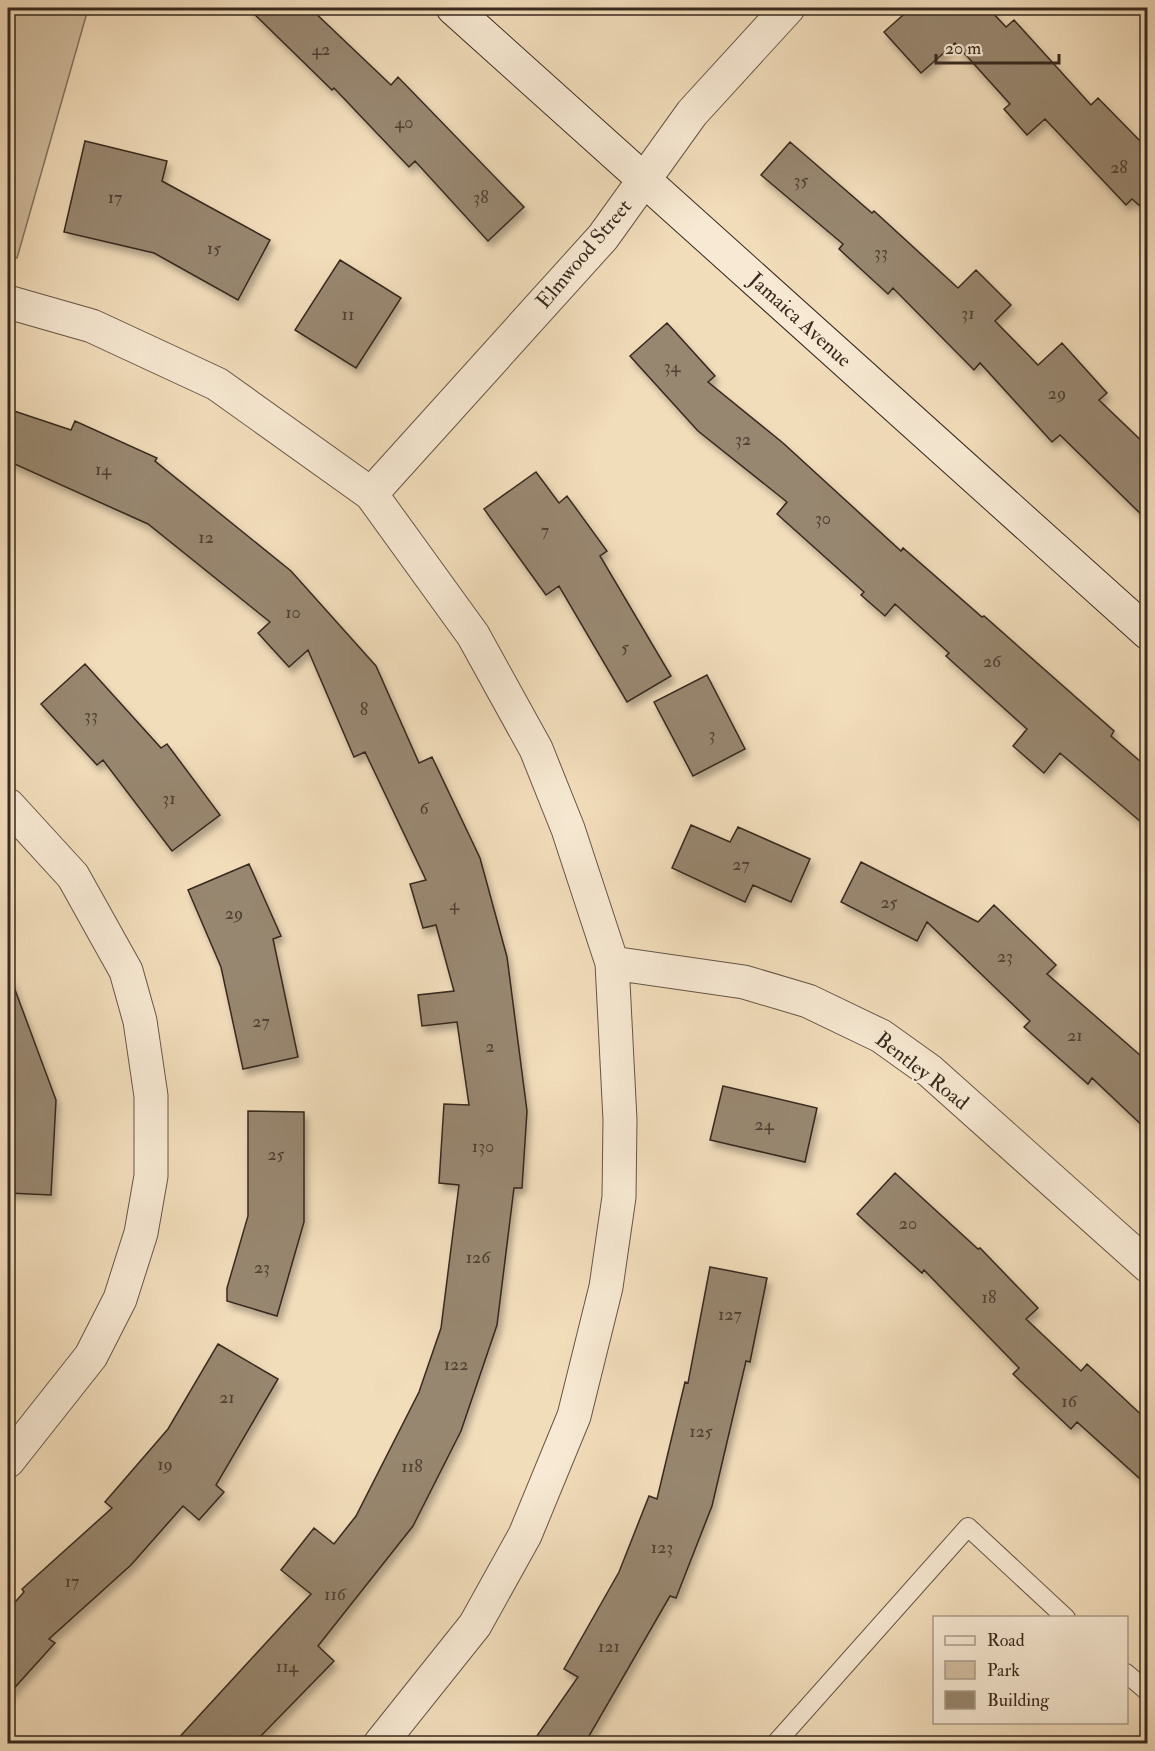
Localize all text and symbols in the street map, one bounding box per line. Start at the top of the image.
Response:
scale bar [936,27,1059,65]
text: 20 m [945,37,981,60]
house number: 42 [312,38,330,61]
house number: 40 [395,111,413,134]
house number: 28 [1110,156,1128,179]
house number: 35 [794,169,808,192]
house number: 17 [108,186,122,209]
house number: 38 [473,186,489,209]
street label: Elmwood Street [530,194,638,314]
house number: 15 [207,237,221,260]
house number: 33 [874,241,888,264]
street label: Jamaica Avenue [742,266,857,373]
house number: 31 [961,302,975,325]
house number: 11 [342,303,354,326]
house number: 34 [664,355,682,378]
house number: 29 [1048,382,1066,405]
house number: 32 [735,428,751,451]
house number: 14 [95,458,112,481]
house number: 30 [815,507,831,530]
house number: 7 [541,519,549,542]
house number: 12 [198,526,214,549]
house number: 10 [285,601,301,624]
house number: 5 [621,636,629,659]
house number: 26 [983,650,1002,673]
house number: 8 [360,698,368,721]
house number: 33 [84,704,98,727]
house number: 3 [709,723,715,746]
house number: 31 [162,787,176,810]
house number: 6 [419,797,429,820]
house number: 27 [732,853,750,876]
house number: 25 [881,891,898,914]
house number: 4 [449,893,460,916]
house number: 29 [225,902,243,925]
house number: 23 [997,945,1013,968]
house number: 27 [252,1010,270,1033]
house number: 21 [1067,1024,1083,1047]
street label: Bentley Road [870,1026,975,1116]
house number: 2 [485,1035,495,1058]
house number: 24 [755,1113,775,1136]
house number: 130 [472,1135,494,1158]
house number: 25 [268,1143,285,1166]
house number: 20 [899,1212,917,1235]
house number: 126 [466,1246,491,1269]
house number: 23 [254,1256,270,1279]
house number: 18 [982,1286,996,1309]
house number: 127 [718,1303,742,1326]
house number: 122 [444,1353,468,1376]
house number: 21 [219,1386,235,1409]
house number: 16 [1061,1390,1078,1413]
house number: 125 [689,1420,713,1443]
house number: 19 [157,1453,173,1476]
house number: 118 [401,1455,423,1478]
house number: 123 [651,1536,673,1559]
house number: 17 [65,1570,79,1593]
house number: 116 [324,1583,347,1606]
legend [933,1616,1128,1724]
text: Road [987,1629,1025,1652]
house number: 121 [598,1635,620,1658]
house number: 114 [276,1655,300,1678]
text: Park [987,1659,1020,1682]
text: Building [987,1689,1050,1712]

